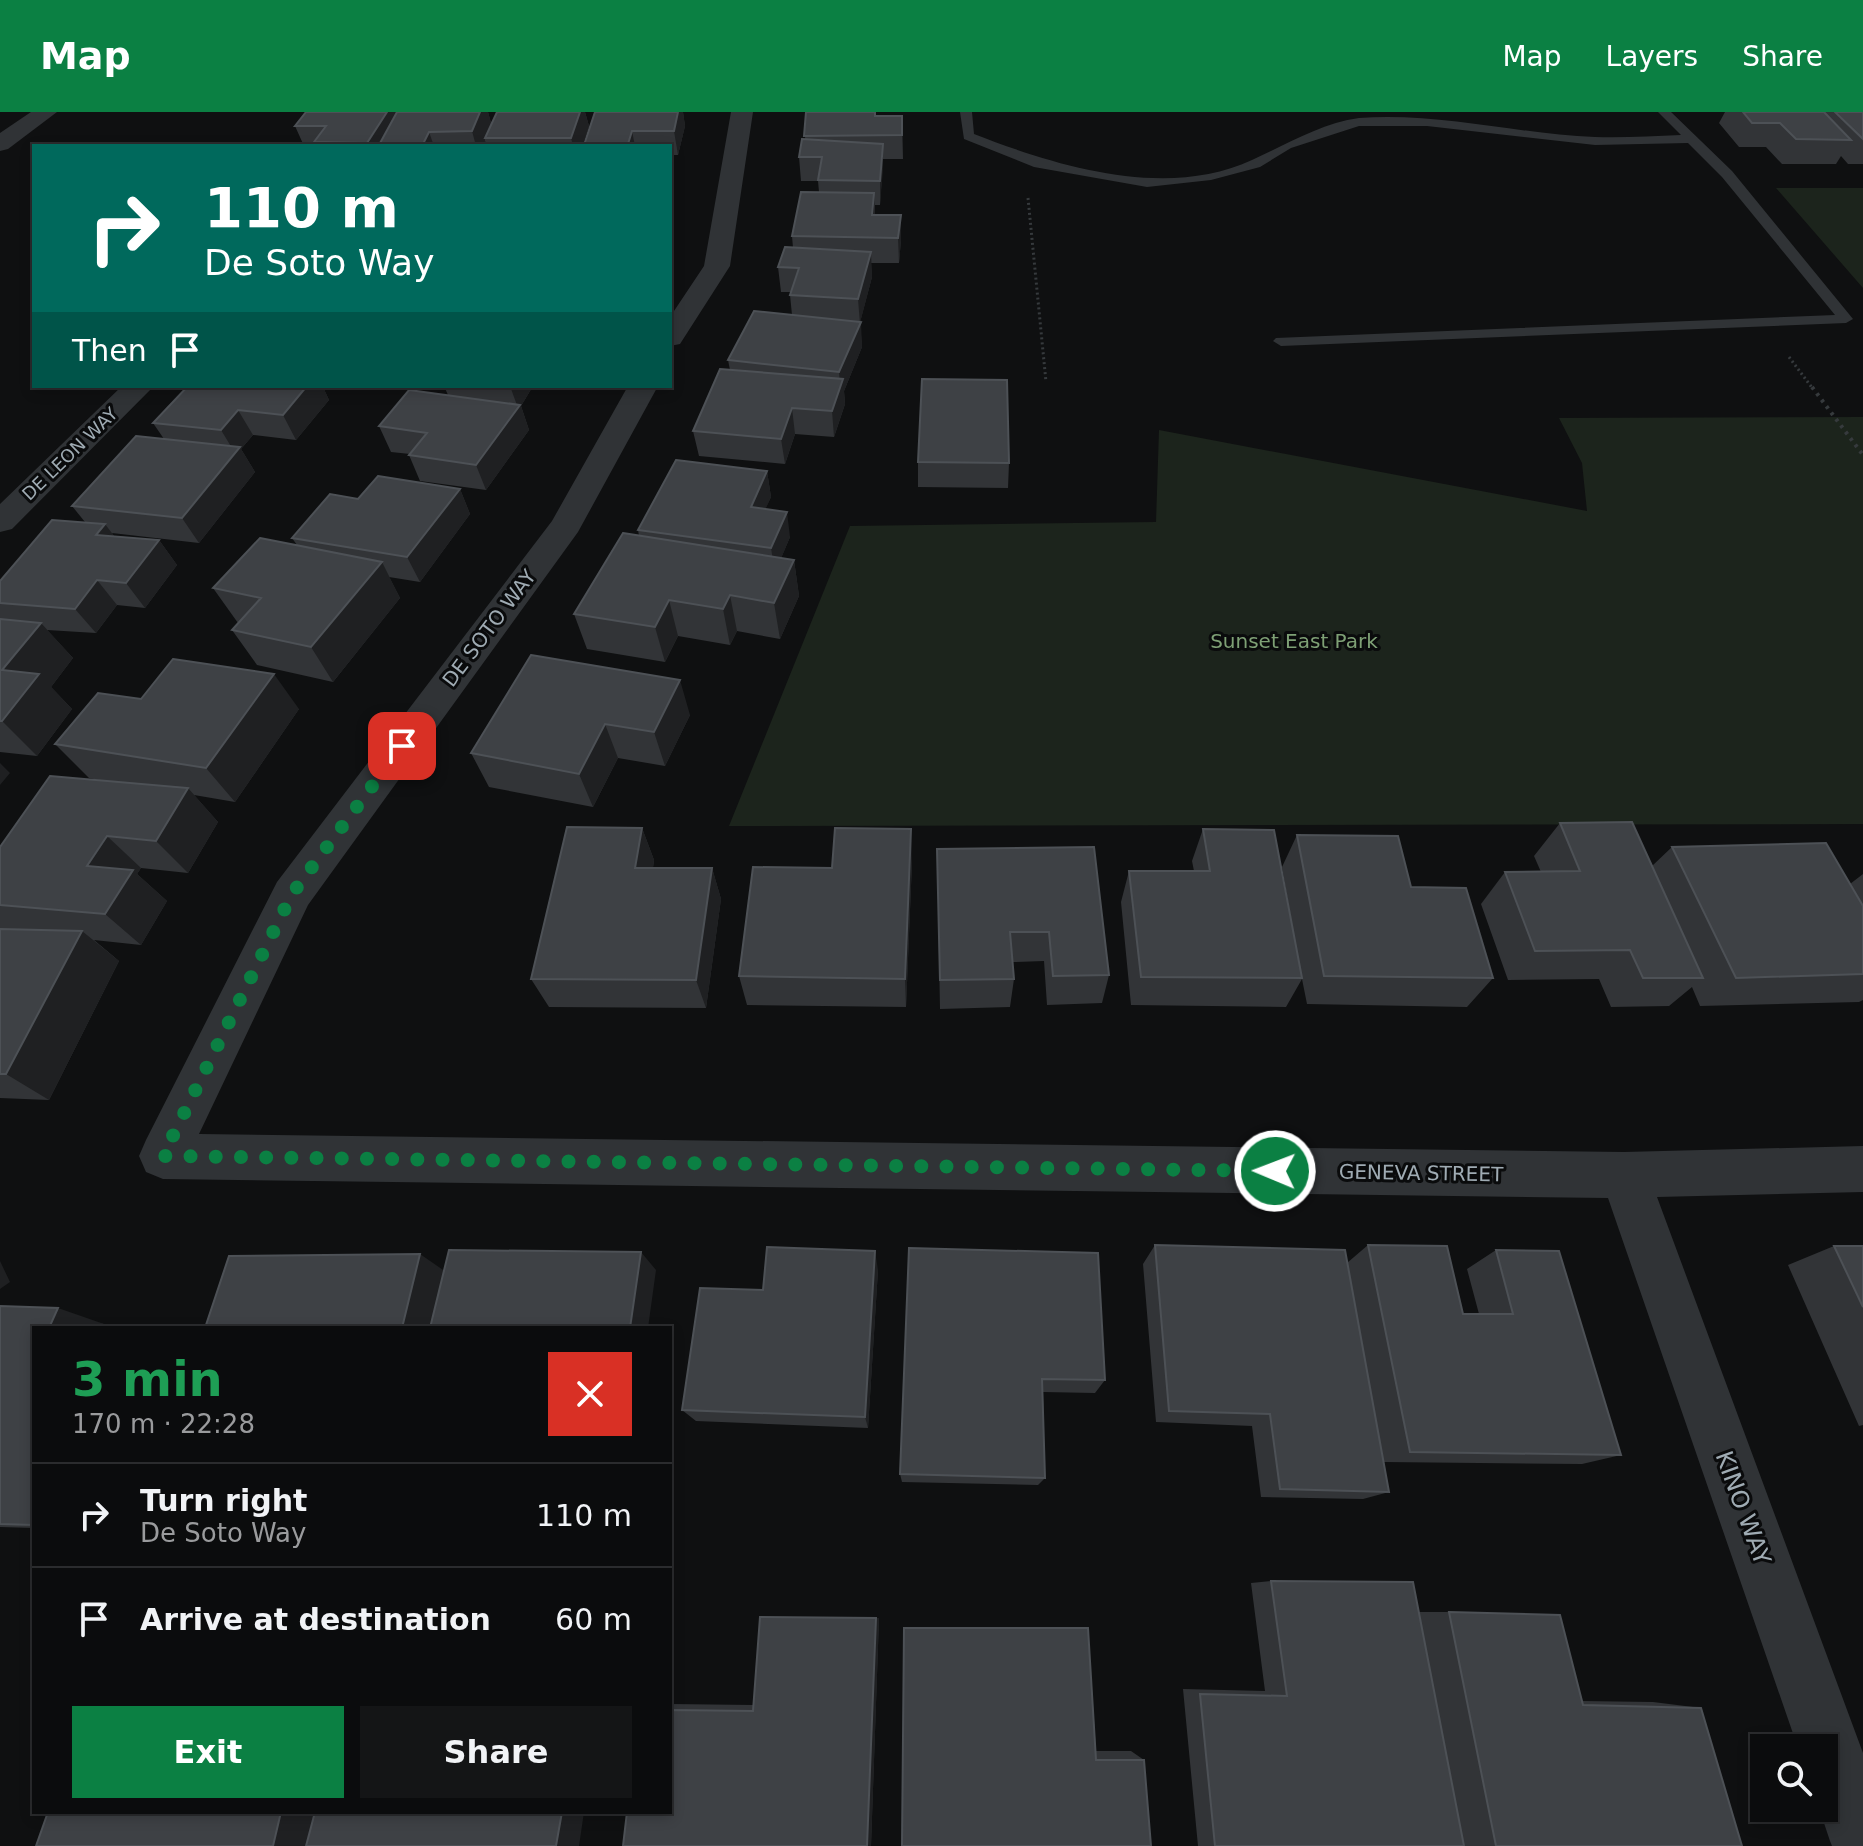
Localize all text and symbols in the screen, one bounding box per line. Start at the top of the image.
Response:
text: Map [40,34,131,78]
text: Map [1502,40,1562,73]
text: Layers [1606,40,1698,73]
text: Share [1742,40,1823,73]
text: 110 m [204,175,399,240]
icon: right [72,176,176,280]
text: De Soto Way [204,242,434,283]
icon: arrive [163,328,207,372]
text: Then [72,333,147,368]
street label: DE LEON WAY [18,402,122,504]
street label: DE SOTO WAY [437,564,541,691]
park label: Sunset East Park [1210,629,1378,653]
pin [368,712,436,780]
icon: arrive [380,724,424,768]
position arrow [1233,1129,1317,1213]
street label: GENEVA STREET [1339,1160,1504,1186]
text: 3 min [72,1351,223,1407]
button: close [548,1352,632,1436]
text: 170 m · 22:28 [72,1409,255,1439]
street label: KINO WAY [1710,1447,1777,1569]
text: Turn right [140,1483,307,1518]
icon: right [72,1493,116,1537]
text: 110 m [536,1498,632,1533]
text: De Soto Way [140,1518,306,1548]
icon: arrive [72,1597,116,1641]
text: Arrive at destination [140,1602,491,1637]
text: 60 m [555,1602,632,1637]
button: Exit [72,1706,344,1798]
button: Share [360,1706,632,1798]
map controls [1750,1734,1838,1822]
button: search [1750,1734,1838,1822]

